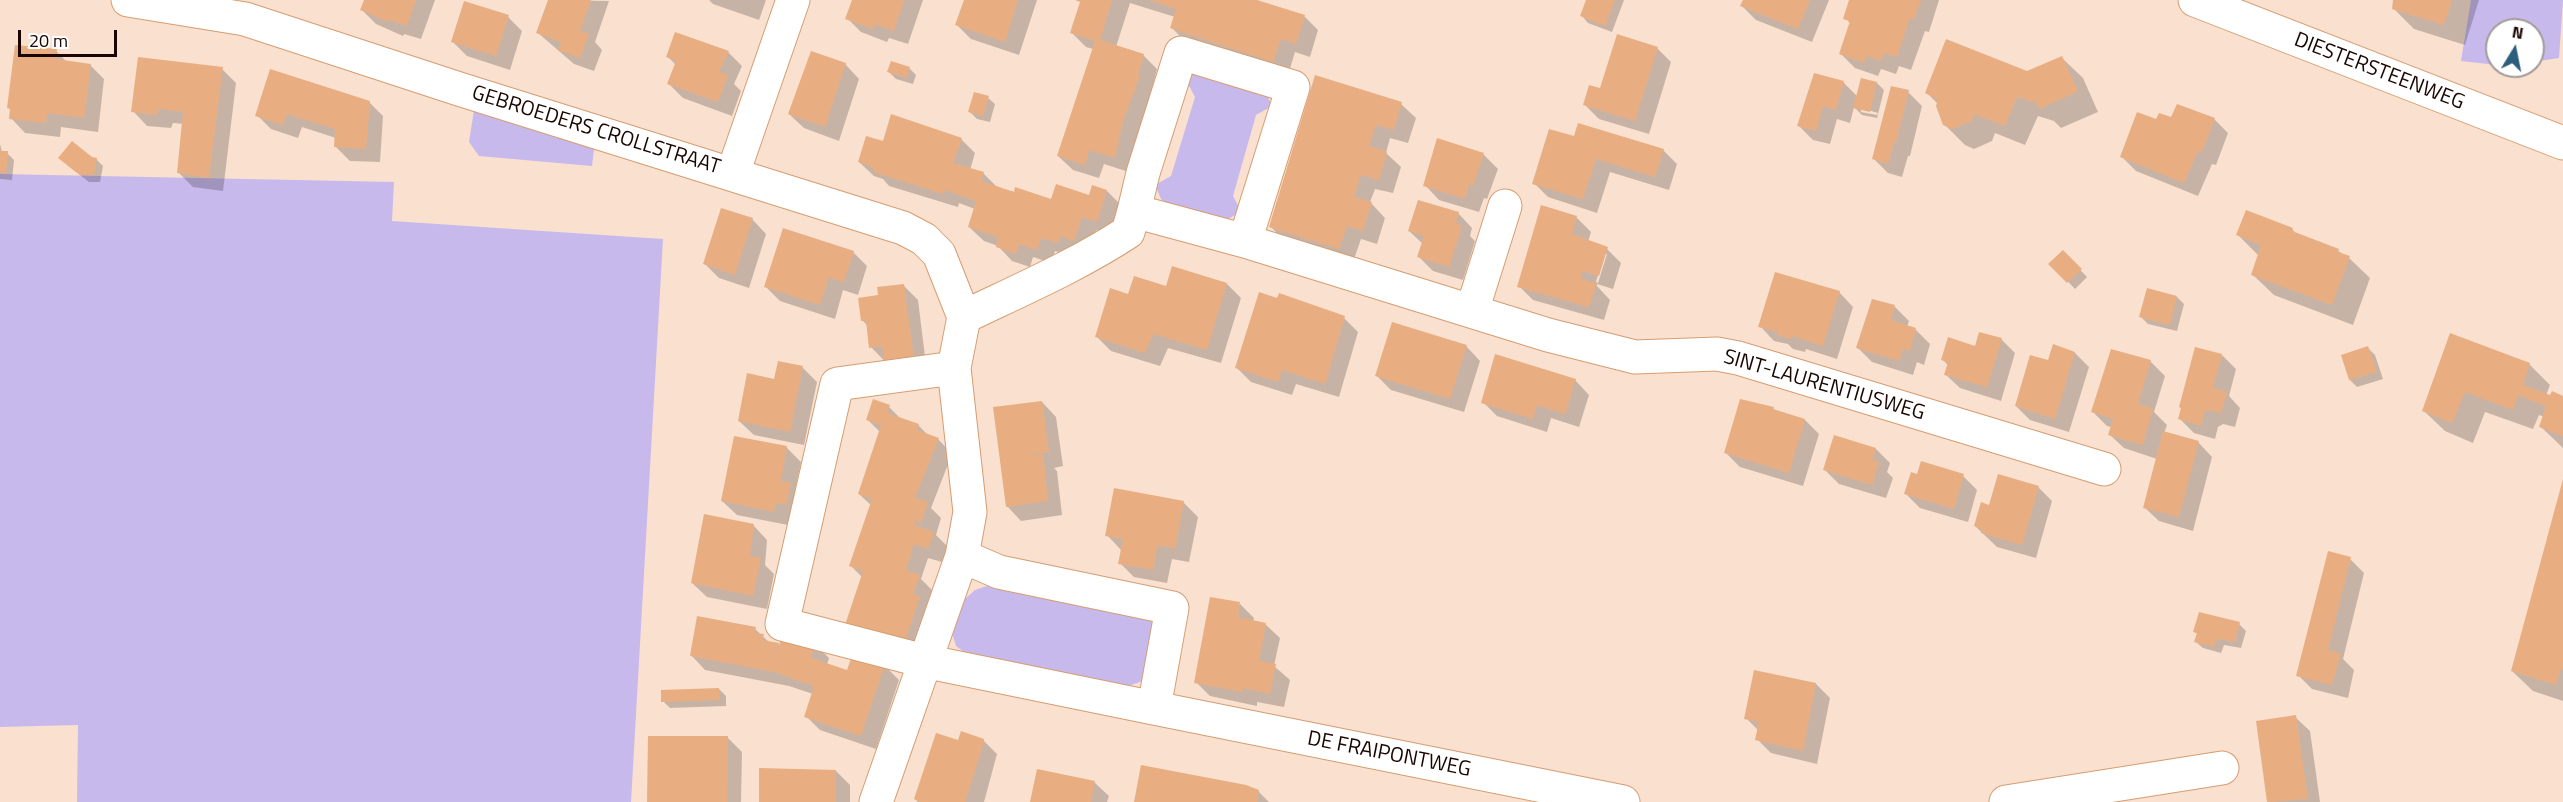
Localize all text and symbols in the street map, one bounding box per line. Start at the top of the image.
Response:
scale bar [21,18,120,56]
north arrow [2485,18,2545,78]
text: N [2510,19,2525,45]
text: 20 m [29,27,68,54]
street label: DIESTERSTEENWEG [2290,28,2468,116]
street label: GEBROEDERS CROLLSTRAAT [469,81,723,181]
street label: SINT-LAURENTIUSWEG [1720,345,1928,427]
street label: DE FRAIPONTWEG [1305,727,1473,783]

